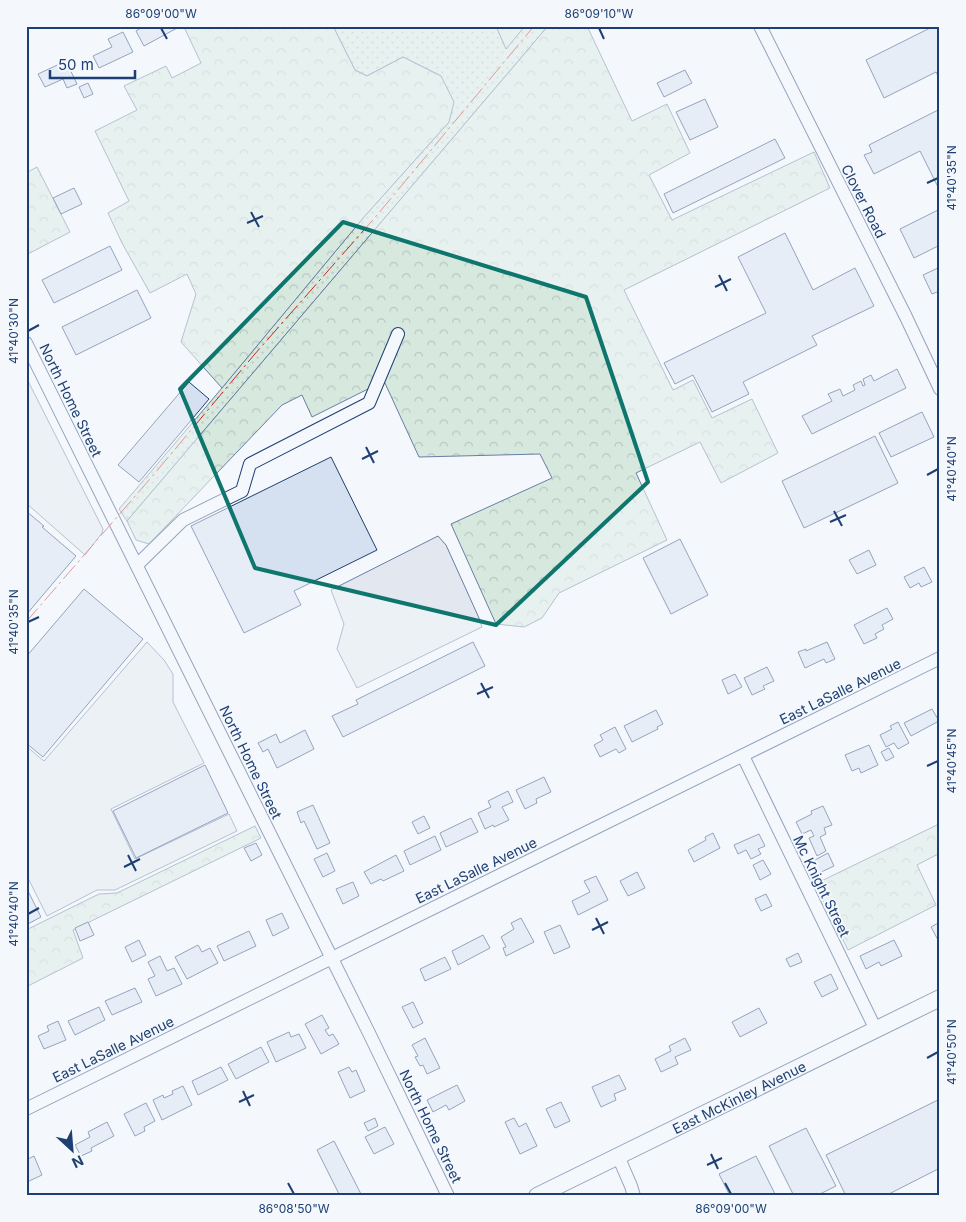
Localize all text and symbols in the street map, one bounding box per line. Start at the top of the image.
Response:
text: 86°09'00"W [125,6,197,21]
text: 86°09'10"W [565,6,634,21]
scale bar [50,48,135,80]
text: 50 m [58,55,94,74]
text: 41°40'35"N [944,145,959,211]
street label: Clover Road [838,161,890,241]
text: 41°40'30"N [6,298,21,364]
street label: North Home Street [36,341,106,460]
text: 41°40'40"N [944,436,959,502]
text: 41°40'35"N [6,589,21,655]
street label: East LaSalle Avenue [777,654,903,728]
street label: North Home Street [216,703,286,822]
text: 41°40'45"N [944,728,959,794]
street label: East LaSalle Avenue [413,833,539,907]
street label: Mc Knight Street [790,833,854,940]
text: 41°40'40"N [6,881,21,947]
street label: East LaSalle Avenue [50,1012,176,1086]
text: 41°40'50"N [944,1019,959,1085]
street label: East McKinley Avenue [669,1057,808,1137]
street label: North Home Street [396,1067,466,1186]
north arrow [48,1124,98,1174]
text: N [69,1152,86,1172]
text: 86°08'50"W [258,1201,330,1216]
text: 86°09'00"W [695,1201,767,1216]

